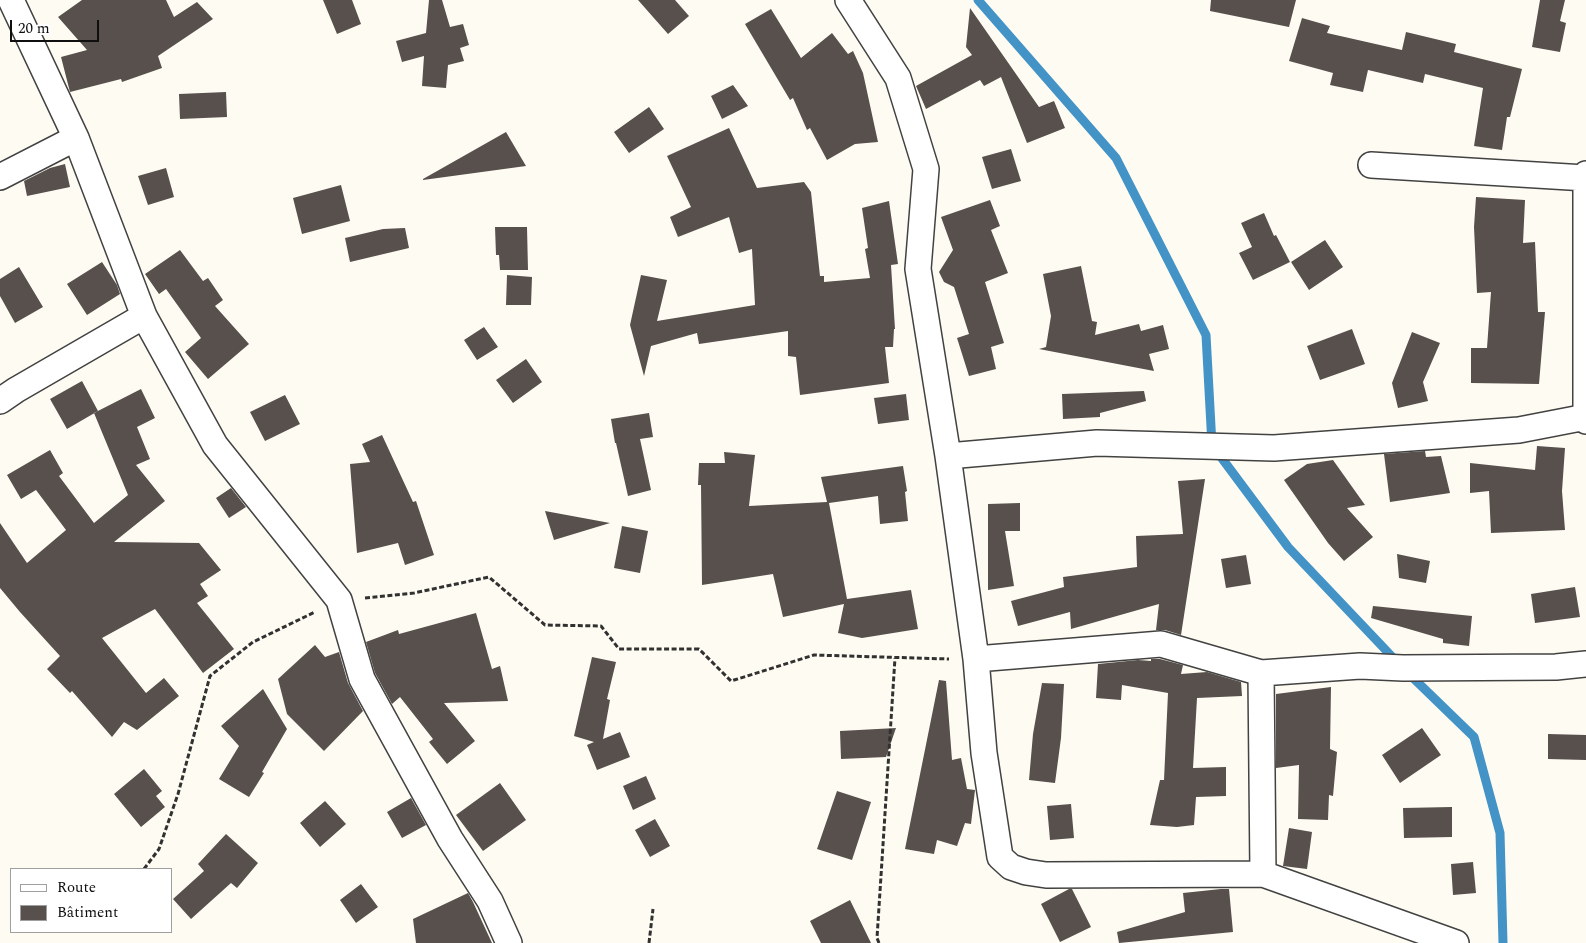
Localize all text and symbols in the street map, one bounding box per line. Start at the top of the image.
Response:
scale bar [12,10,101,42]
text: 20 m [18,17,50,40]
legend [10,868,172,933]
text: Route [57,876,96,899]
text: Bâtiment [57,901,118,924]

